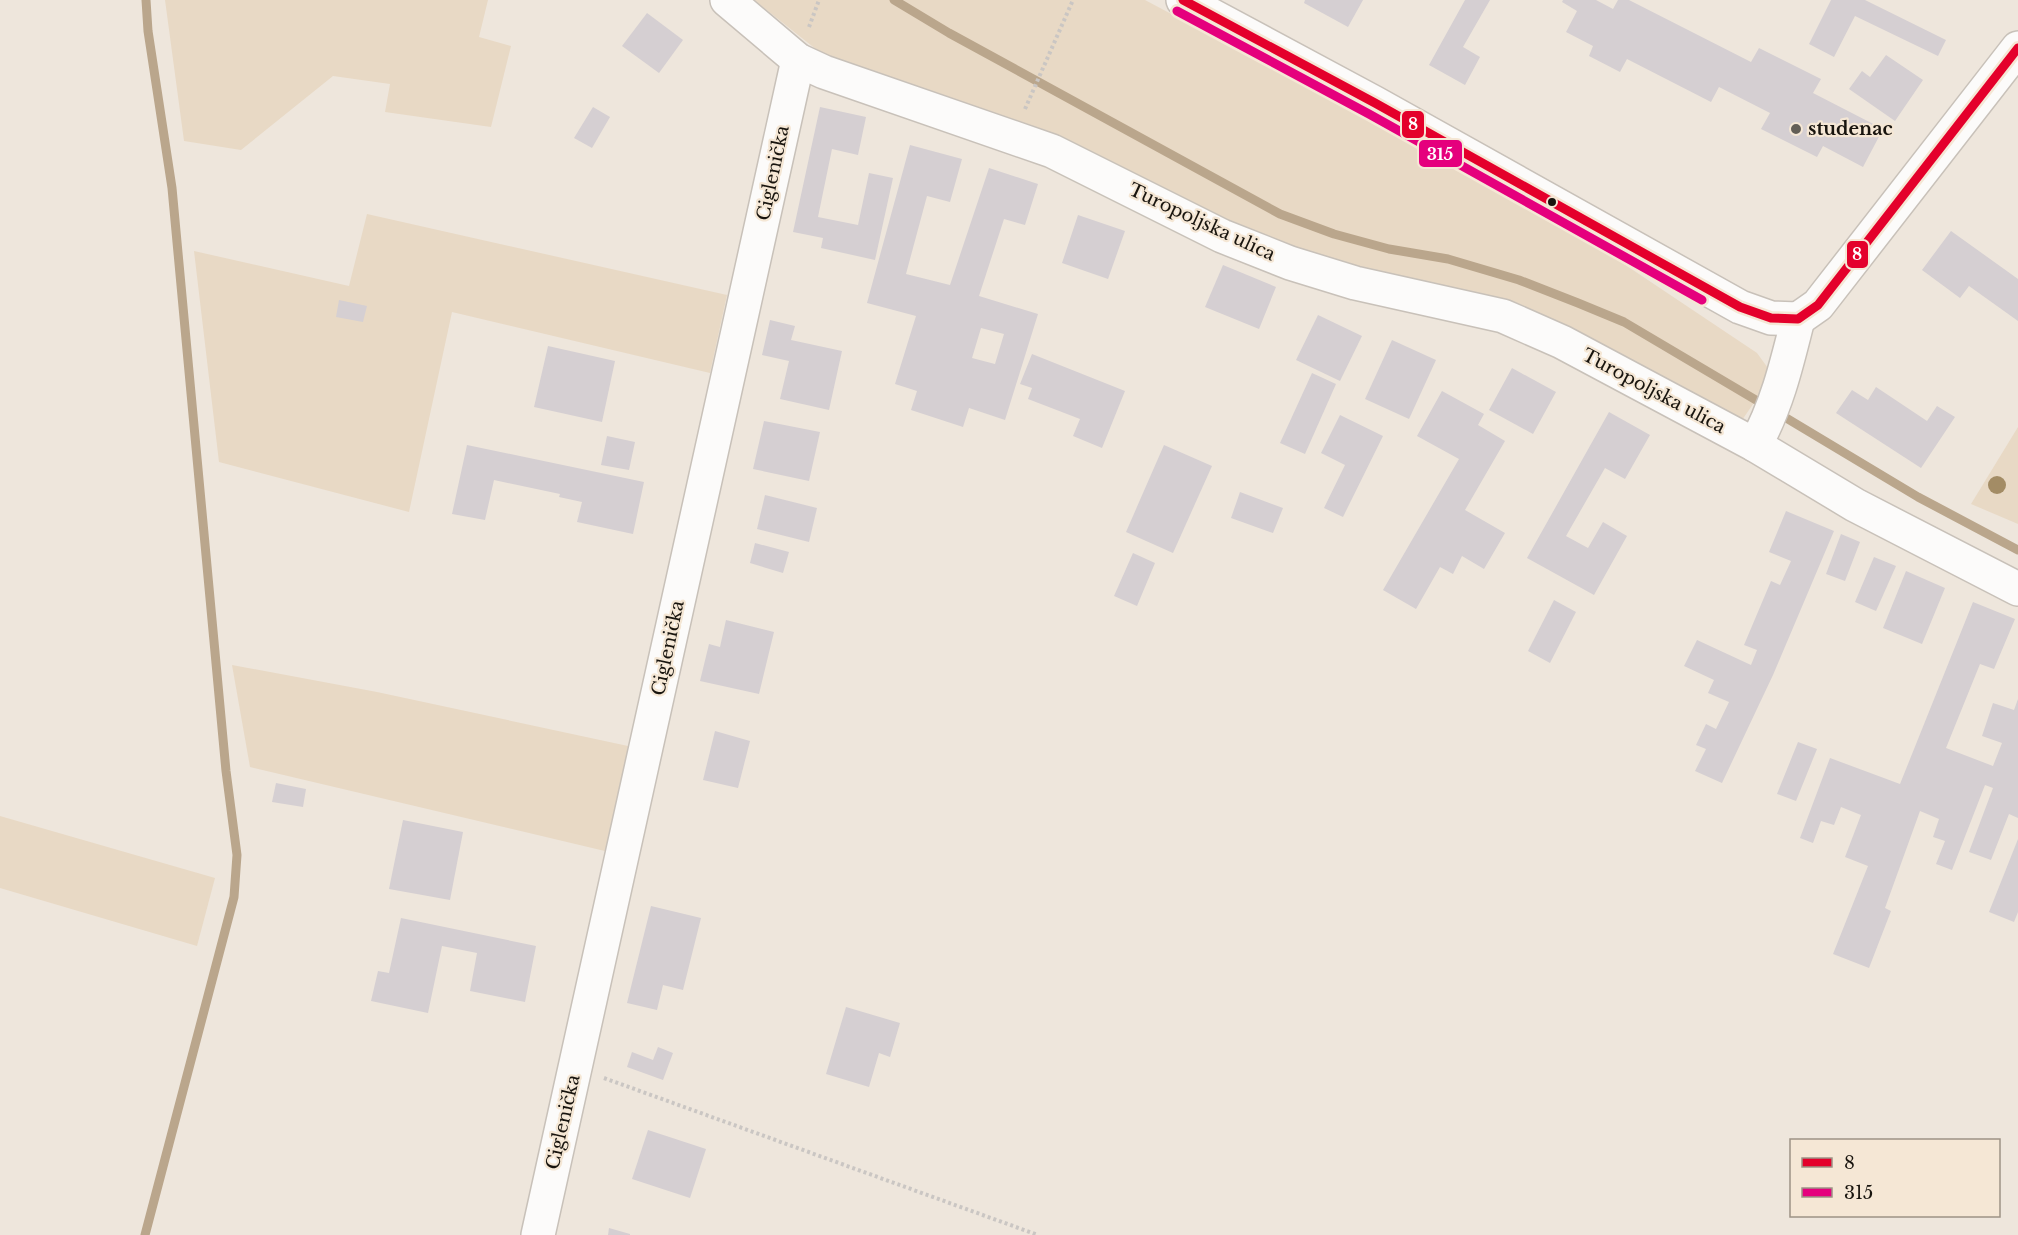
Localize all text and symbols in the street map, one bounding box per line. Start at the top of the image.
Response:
line badge: 8 [1401,110,1425,139]
text: 8 [1408,114,1418,134]
place label: studenac [1808,118,1893,140]
marker: studenac [1789,122,1803,136]
street label: Ciglenička [752,123,794,223]
line badge: 315 [1418,139,1463,168]
text: 315 [1427,144,1453,164]
street label: Turopoljska ulica [1125,178,1279,266]
unlabelled marker [1546,196,1558,208]
line badge: 8 [1846,240,1869,269]
text: 8 [1852,244,1862,264]
street label: Turopoljska ulica [1579,344,1729,438]
street label: Ciglenička [647,598,689,698]
street label: Ciglenička [541,1072,585,1172]
legend [1790,1139,2000,1217]
text: 8 [1844,1152,1855,1174]
text: 315 [1844,1182,1873,1204]

